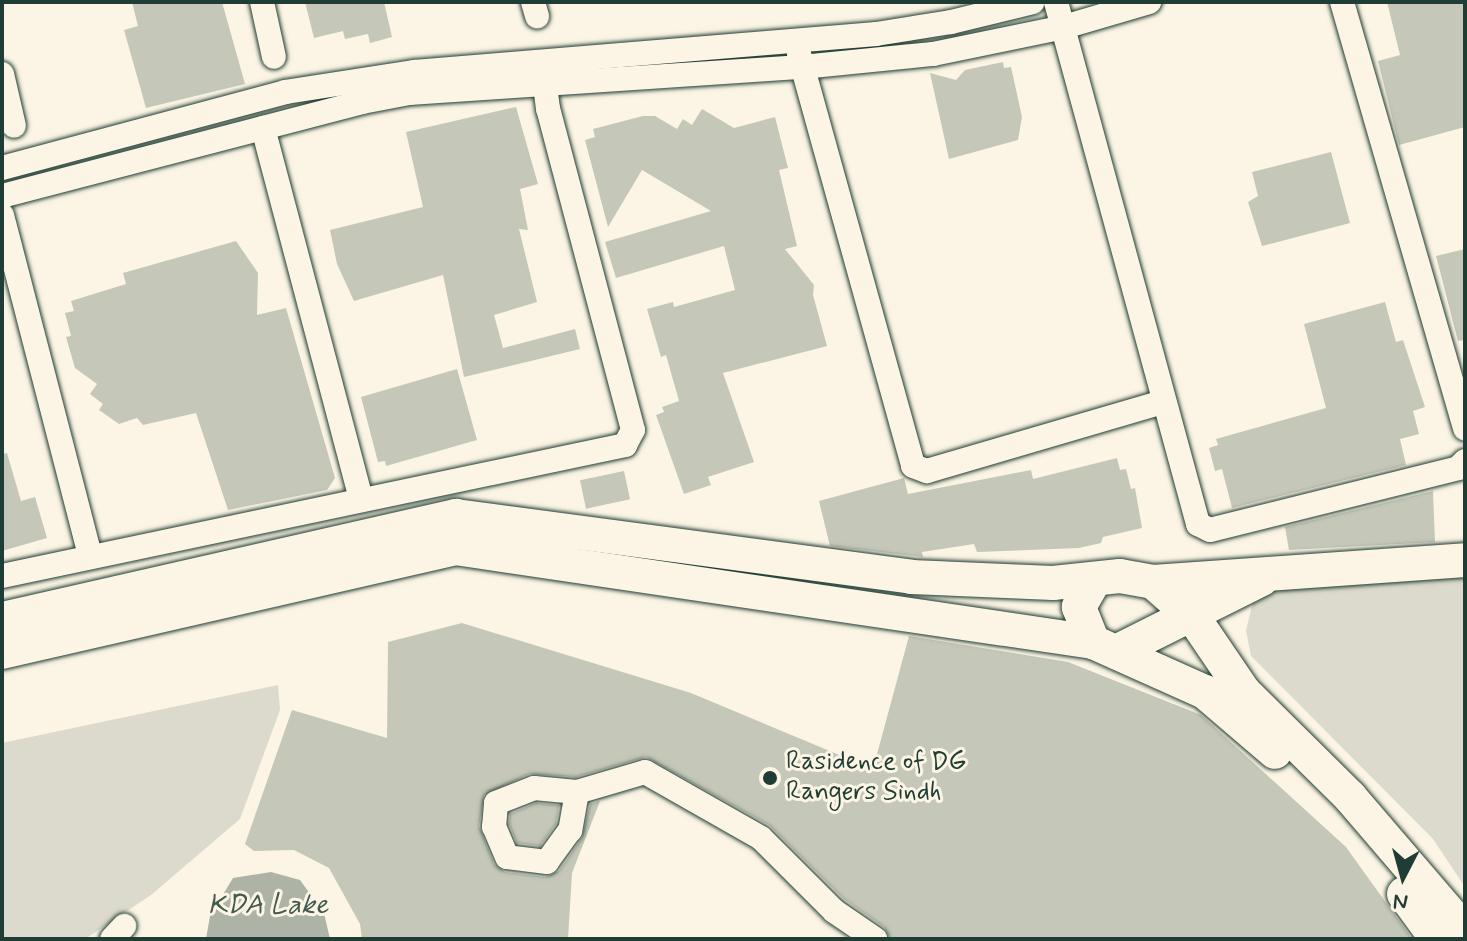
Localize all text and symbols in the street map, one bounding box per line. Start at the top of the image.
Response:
place label: Rasidence of DG Rangers Sindh [786,747,967,808]
marker: Rasidence of DG Rangers Sindh [761,769,779,787]
north arrow [1363,837,1443,917]
text: N [1392,886,1409,916]
water label: KDA Lake [206,889,330,923]

